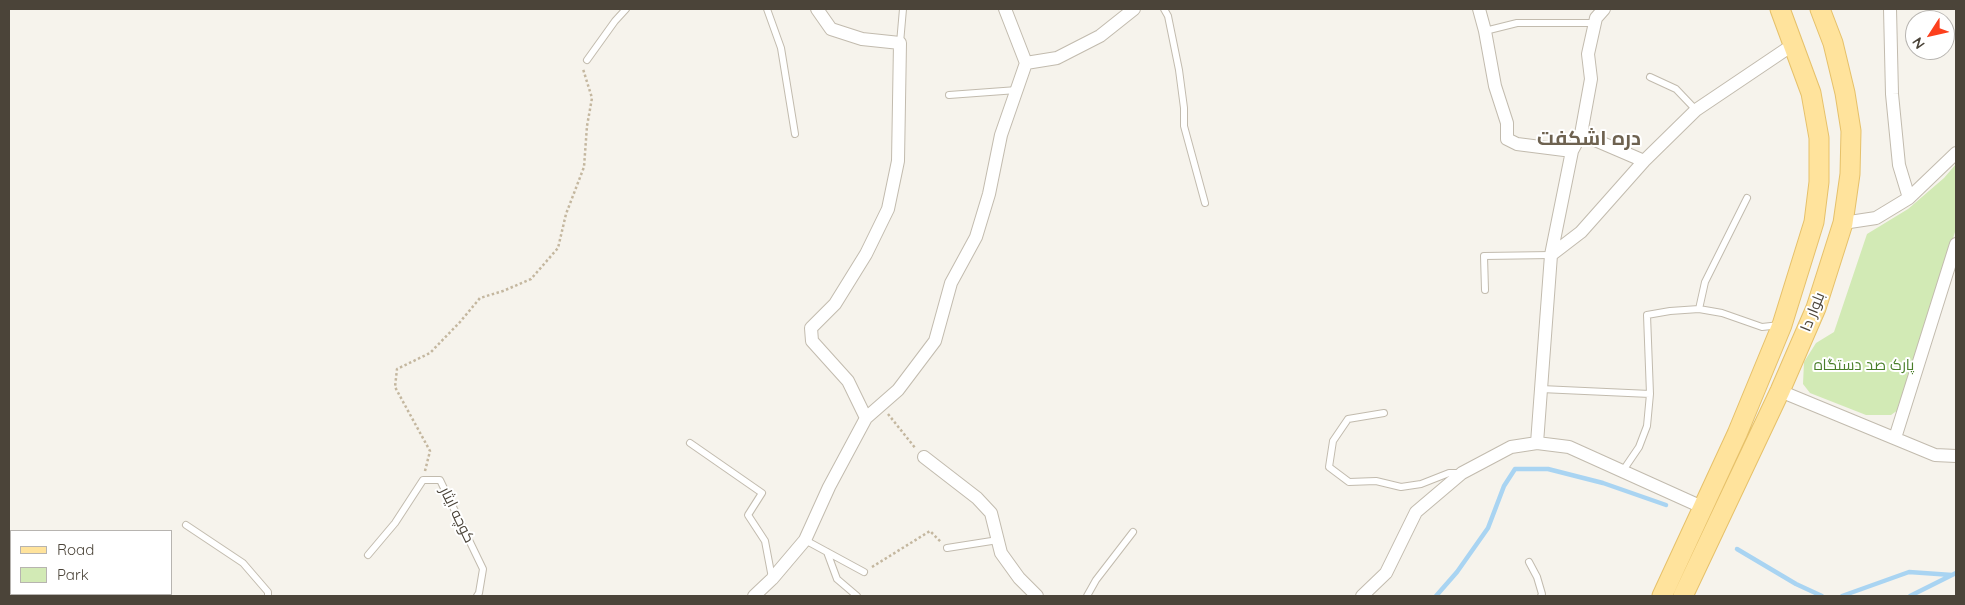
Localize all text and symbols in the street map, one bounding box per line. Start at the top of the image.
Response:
north arrow [1905,10,1955,60]
text: N [1908,34,1929,52]
district label: دره اشکفت [1537,127,1641,151]
street label: بلوار دا [1797,290,1829,334]
park label: پارک صد دستگاه [1814,356,1914,374]
street label: کوچه ایثار [436,484,478,546]
legend [10,530,172,595]
text: Road [57,540,94,559]
text: Park [57,565,89,584]

